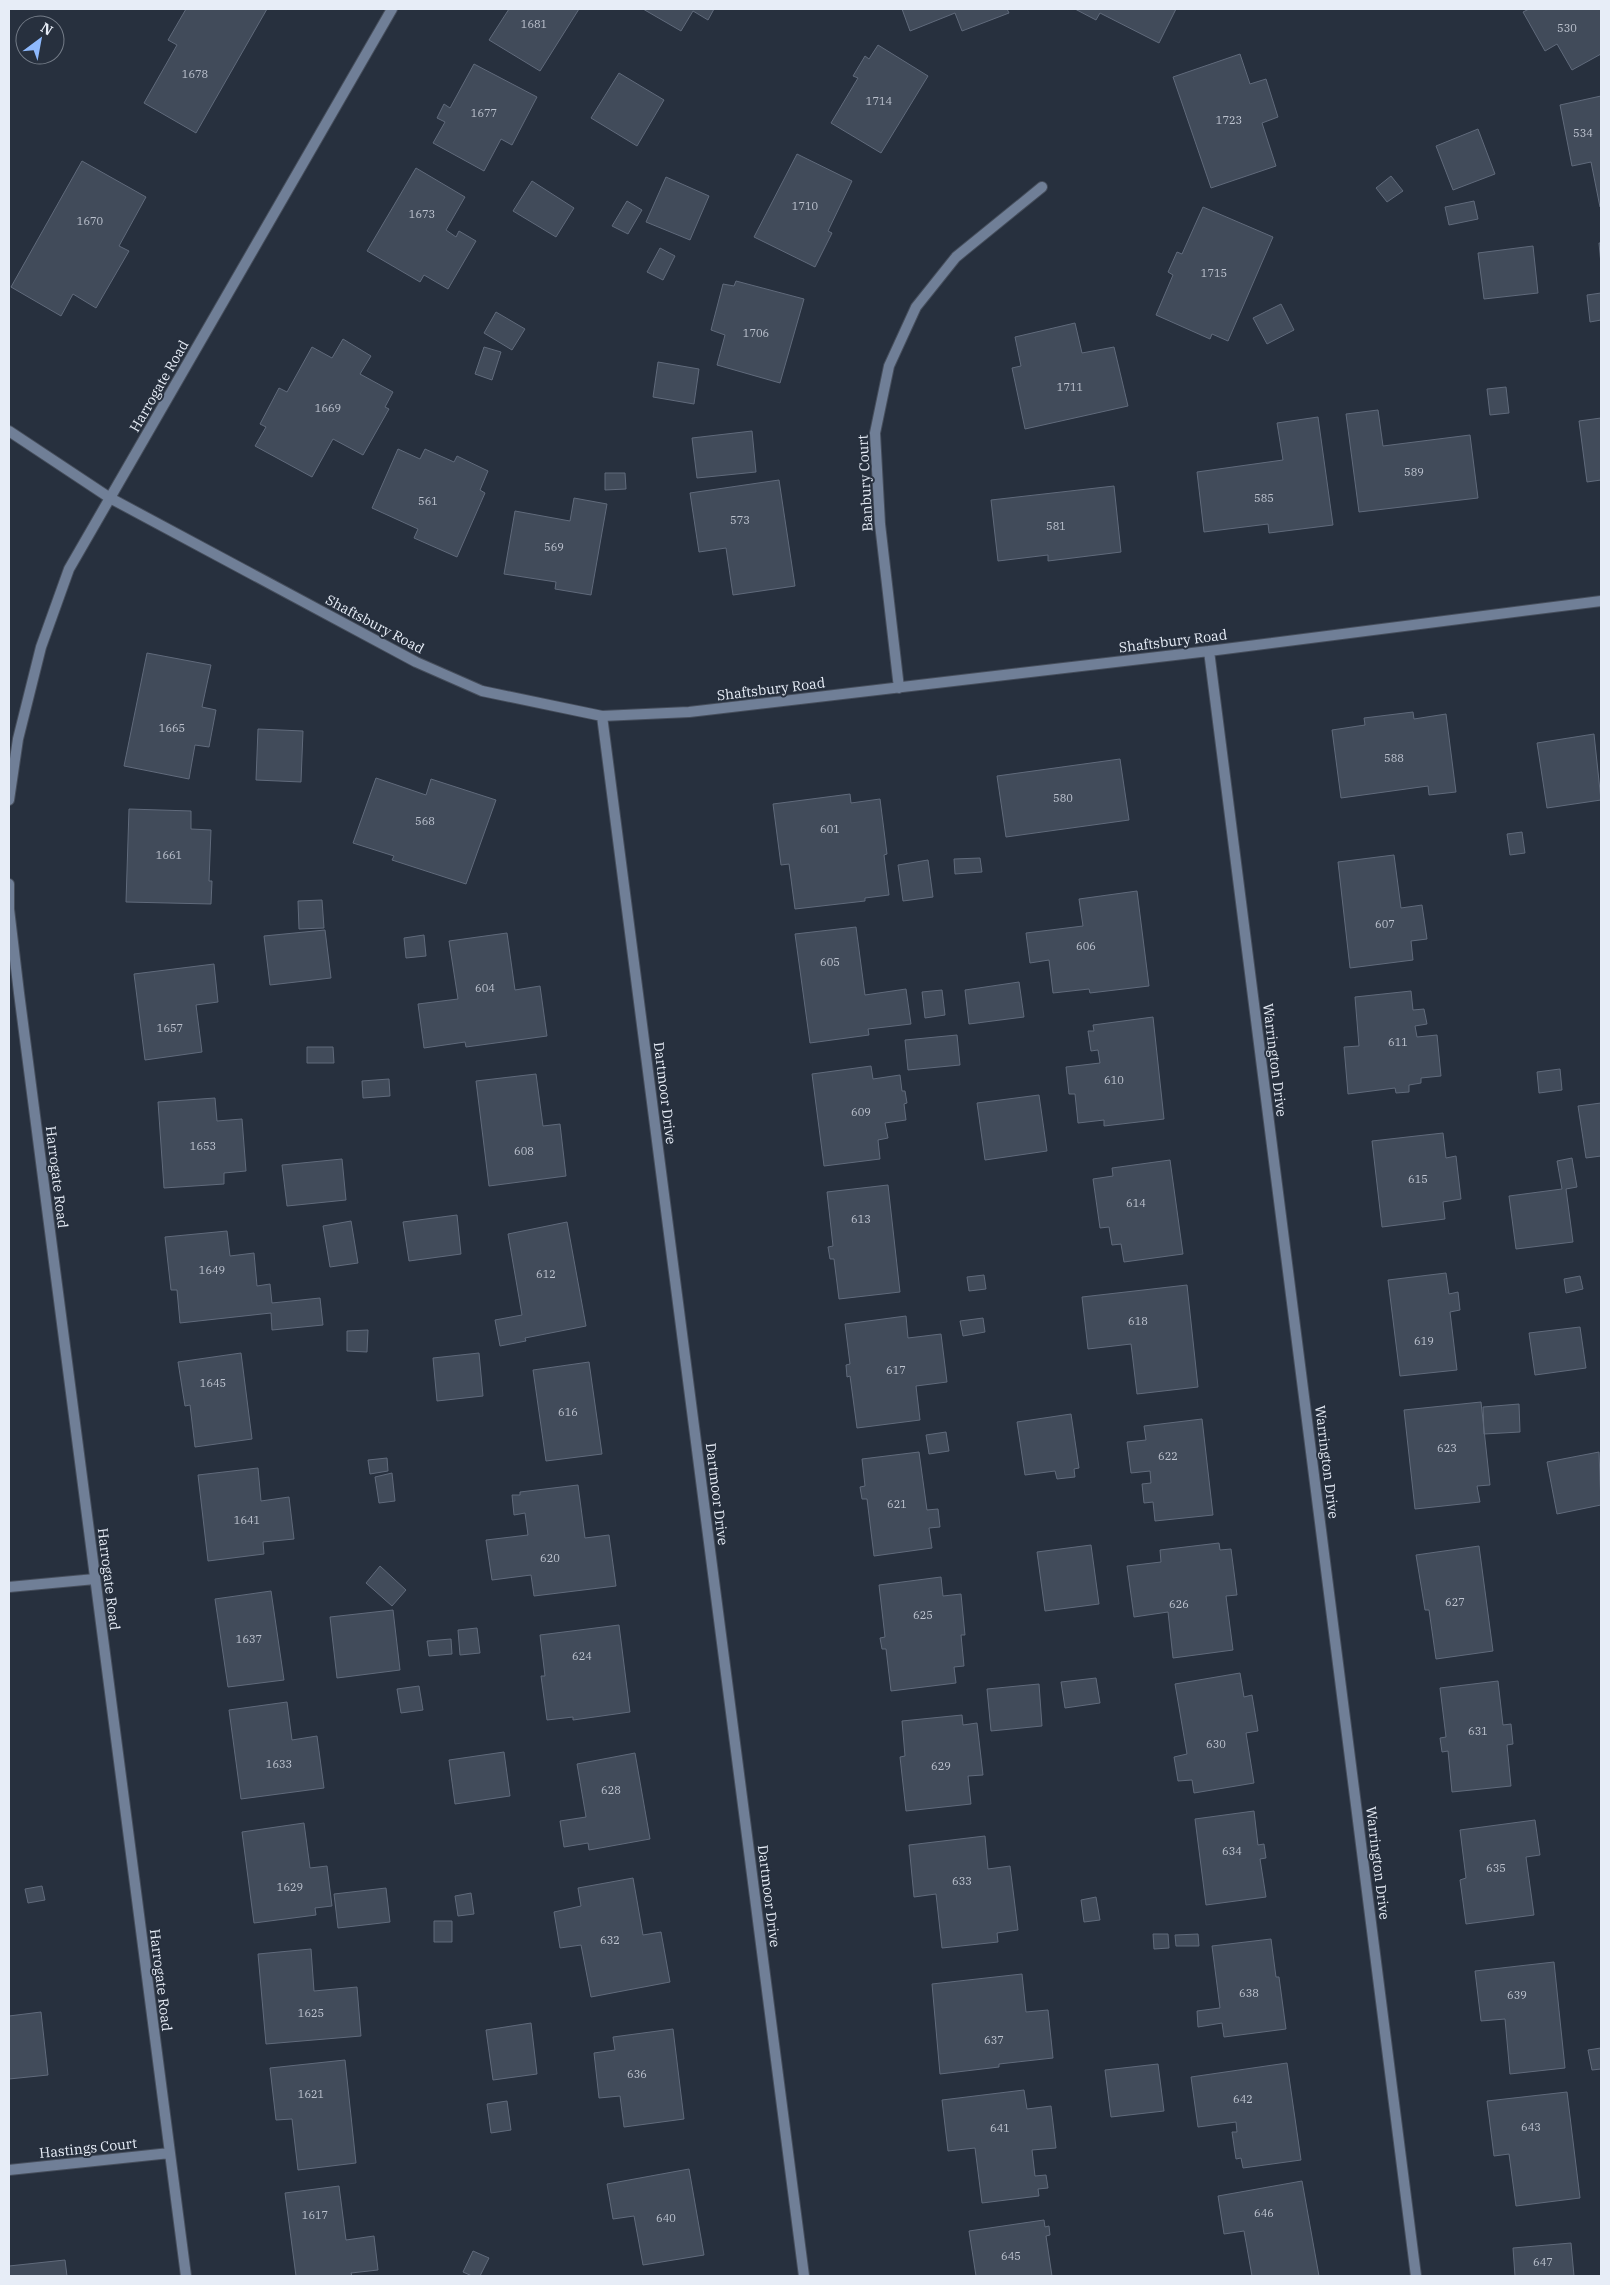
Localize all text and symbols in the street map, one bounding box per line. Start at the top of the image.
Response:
north arrow [15,15,65,65]
house number: 1681 [521,17,547,31]
text: N [37,18,56,40]
house number: 530 [1557,21,1577,35]
house number: 1678 [182,67,208,81]
house number: 1714 [866,94,893,108]
house number: 1677 [471,106,497,120]
house number: 1723 [1216,113,1242,127]
house number: 534 [1573,126,1593,140]
house number: 1710 [792,199,819,213]
house number: 1673 [409,207,435,221]
house number: 1670 [77,214,104,228]
house number: 1715 [1201,266,1227,280]
house number: 1706 [743,326,769,340]
street label: Harrogate Road [125,336,193,435]
house number: 1711 [1057,380,1083,394]
house number: 1669 [315,401,341,415]
street label: Banbury Court [853,434,877,532]
house number: 589 [1404,465,1424,479]
house number: 585 [1254,491,1274,505]
house number: 561 [418,494,438,508]
house number: 573 [730,513,750,527]
house number: 581 [1046,519,1066,533]
house number: 569 [544,540,564,554]
street label: Shaftsbury Road [323,590,428,658]
street label: Shaftsbury Road [1118,625,1229,657]
street label: Shaftsbury Road [716,673,827,705]
house number: 1665 [159,721,185,735]
house number: 588 [1384,751,1404,765]
house number: 580 [1053,791,1073,805]
house number: 568 [415,814,435,828]
house number: 601 [820,822,840,836]
house number: 1661 [156,848,182,862]
house number: 607 [1375,917,1395,931]
house number: 606 [1076,939,1096,953]
house number: 605 [820,955,840,969]
house number: 604 [475,981,495,995]
street label: Warrington Drive [1259,1002,1291,1118]
house number: 1657 [157,1021,183,1035]
house number: 611 [1388,1035,1408,1049]
street label: Dartmoor Drive [650,1041,680,1145]
house number: 610 [1104,1073,1124,1087]
house number: 609 [851,1105,871,1119]
street label: Harrogate Road [42,1125,72,1230]
house number: 1653 [190,1139,216,1153]
house number: 608 [514,1144,534,1158]
house number: 615 [1408,1172,1428,1186]
house number: 614 [1126,1196,1146,1210]
house number: 613 [851,1212,871,1226]
house number: 1649 [199,1263,225,1277]
house number: 612 [536,1267,556,1281]
house number: 618 [1128,1314,1148,1328]
house number: 619 [1414,1334,1434,1348]
house number: 617 [886,1363,906,1377]
house number: 1645 [200,1376,226,1390]
street label: Warrington Drive [1311,1404,1343,1520]
house number: 616 [558,1405,578,1419]
house number: 623 [1437,1441,1457,1455]
street label: Dartmoor Drive [702,1442,732,1546]
house number: 622 [1158,1449,1178,1463]
house number: 621 [887,1497,907,1511]
house number: 1641 [234,1513,260,1527]
street label: Harrogate Road [94,1527,124,1632]
house number: 620 [540,1551,560,1565]
house number: 627 [1445,1595,1465,1609]
house number: 626 [1169,1597,1189,1611]
house number: 625 [913,1608,933,1622]
house number: 1637 [236,1632,262,1646]
house number: 624 [572,1649,592,1663]
house number: 631 [1468,1724,1488,1738]
house number: 630 [1206,1737,1226,1751]
house number: 1633 [266,1757,292,1771]
house number: 629 [931,1759,951,1773]
house number: 628 [601,1783,621,1797]
street label: Warrington Drive [1362,1805,1394,1921]
street label: Dartmoor Drive [754,1844,784,1948]
house number: 634 [1222,1844,1242,1858]
house number: 635 [1486,1861,1506,1875]
house number: 633 [952,1874,972,1888]
house number: 1629 [277,1880,303,1894]
street label: Harrogate Road [146,1928,176,2033]
house number: 632 [600,1933,620,1947]
house number: 638 [1239,1986,1259,2000]
house number: 639 [1507,1988,1527,2002]
house number: 1625 [298,2006,324,2020]
house number: 637 [984,2033,1004,2047]
house number: 636 [627,2067,647,2081]
house number: 1621 [298,2087,324,2101]
house number: 642 [1233,2092,1253,2106]
house number: 643 [1521,2120,1541,2134]
house number: 641 [990,2121,1010,2135]
street label: Hastings Court [38,2134,138,2162]
house number: 646 [1254,2206,1274,2220]
house number: 1617 [302,2208,328,2222]
house number: 640 [656,2211,676,2225]
house number: 645 [1001,2249,1021,2263]
house number: 647 [1533,2255,1553,2269]

